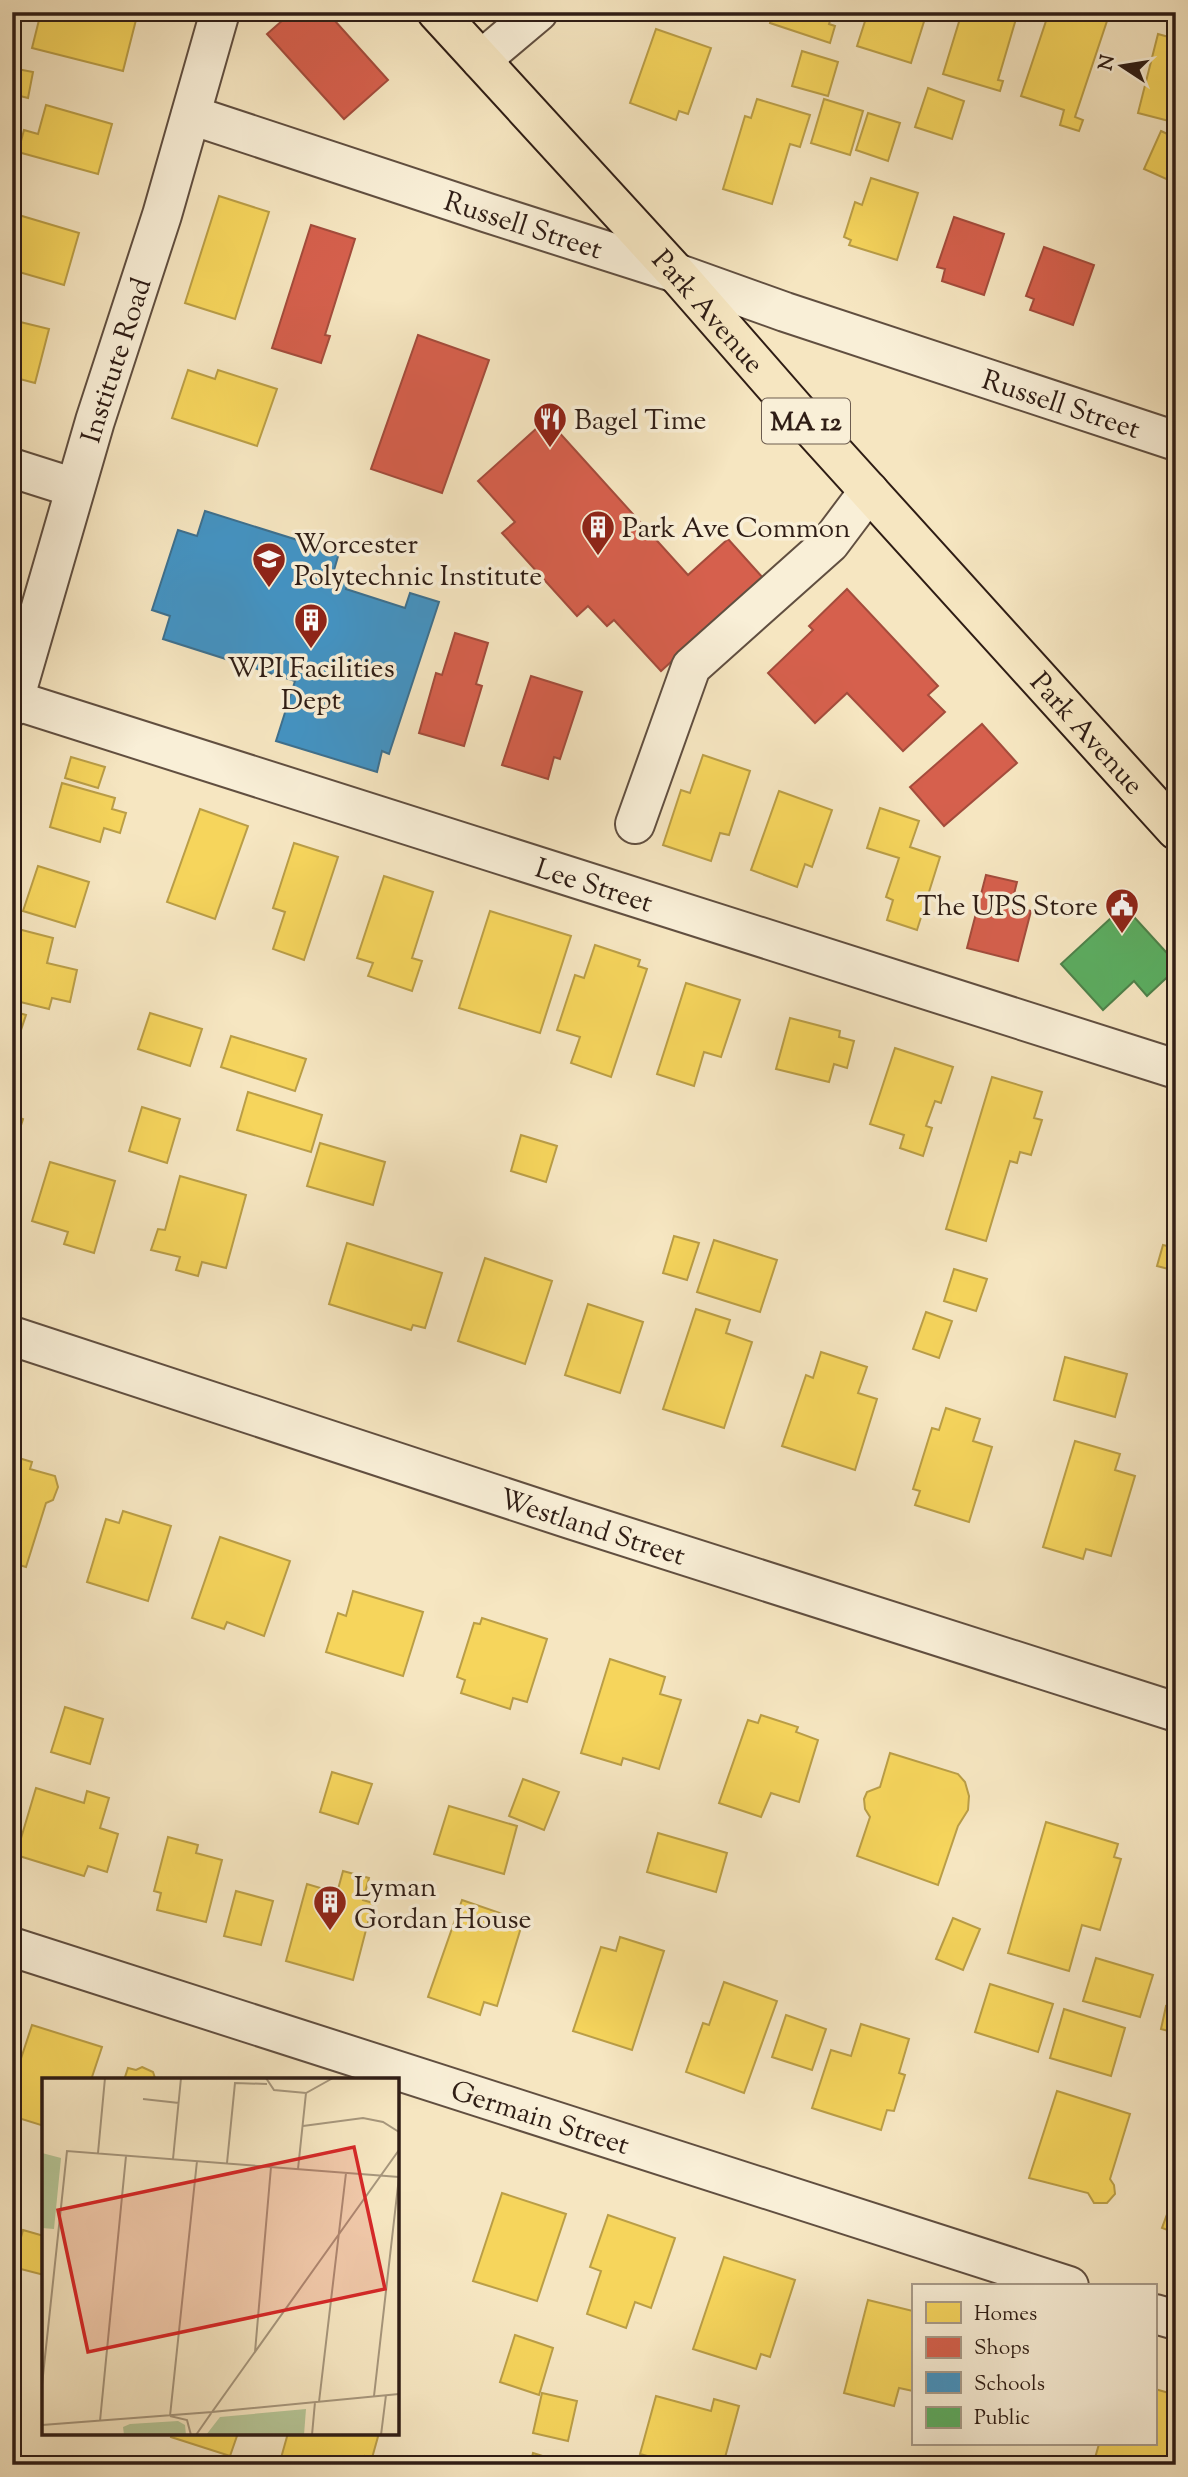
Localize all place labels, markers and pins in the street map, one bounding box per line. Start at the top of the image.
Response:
restaurant icon: Bagel Time [531,400,569,449]
place label: Bagel Time [574,402,707,442]
building icon: Park Ave Common [579,508,617,557]
place label: Park Ave Common [622,510,851,550]
place label: Worcester Polytechnic Institute [294,526,542,598]
school or university icon: Worcester Polytechnic Institute [250,540,288,589]
building icon: WPI Facilities Dept [292,601,330,650]
place label: WPI Facilities Dept [227,650,395,722]
public building icon: The UPS Store [1103,886,1141,935]
place label: The UPS Store [917,888,1098,928]
place label: Lyman Gordan House [354,1869,532,1941]
building icon: Lyman Gordan House [311,1883,349,1932]

